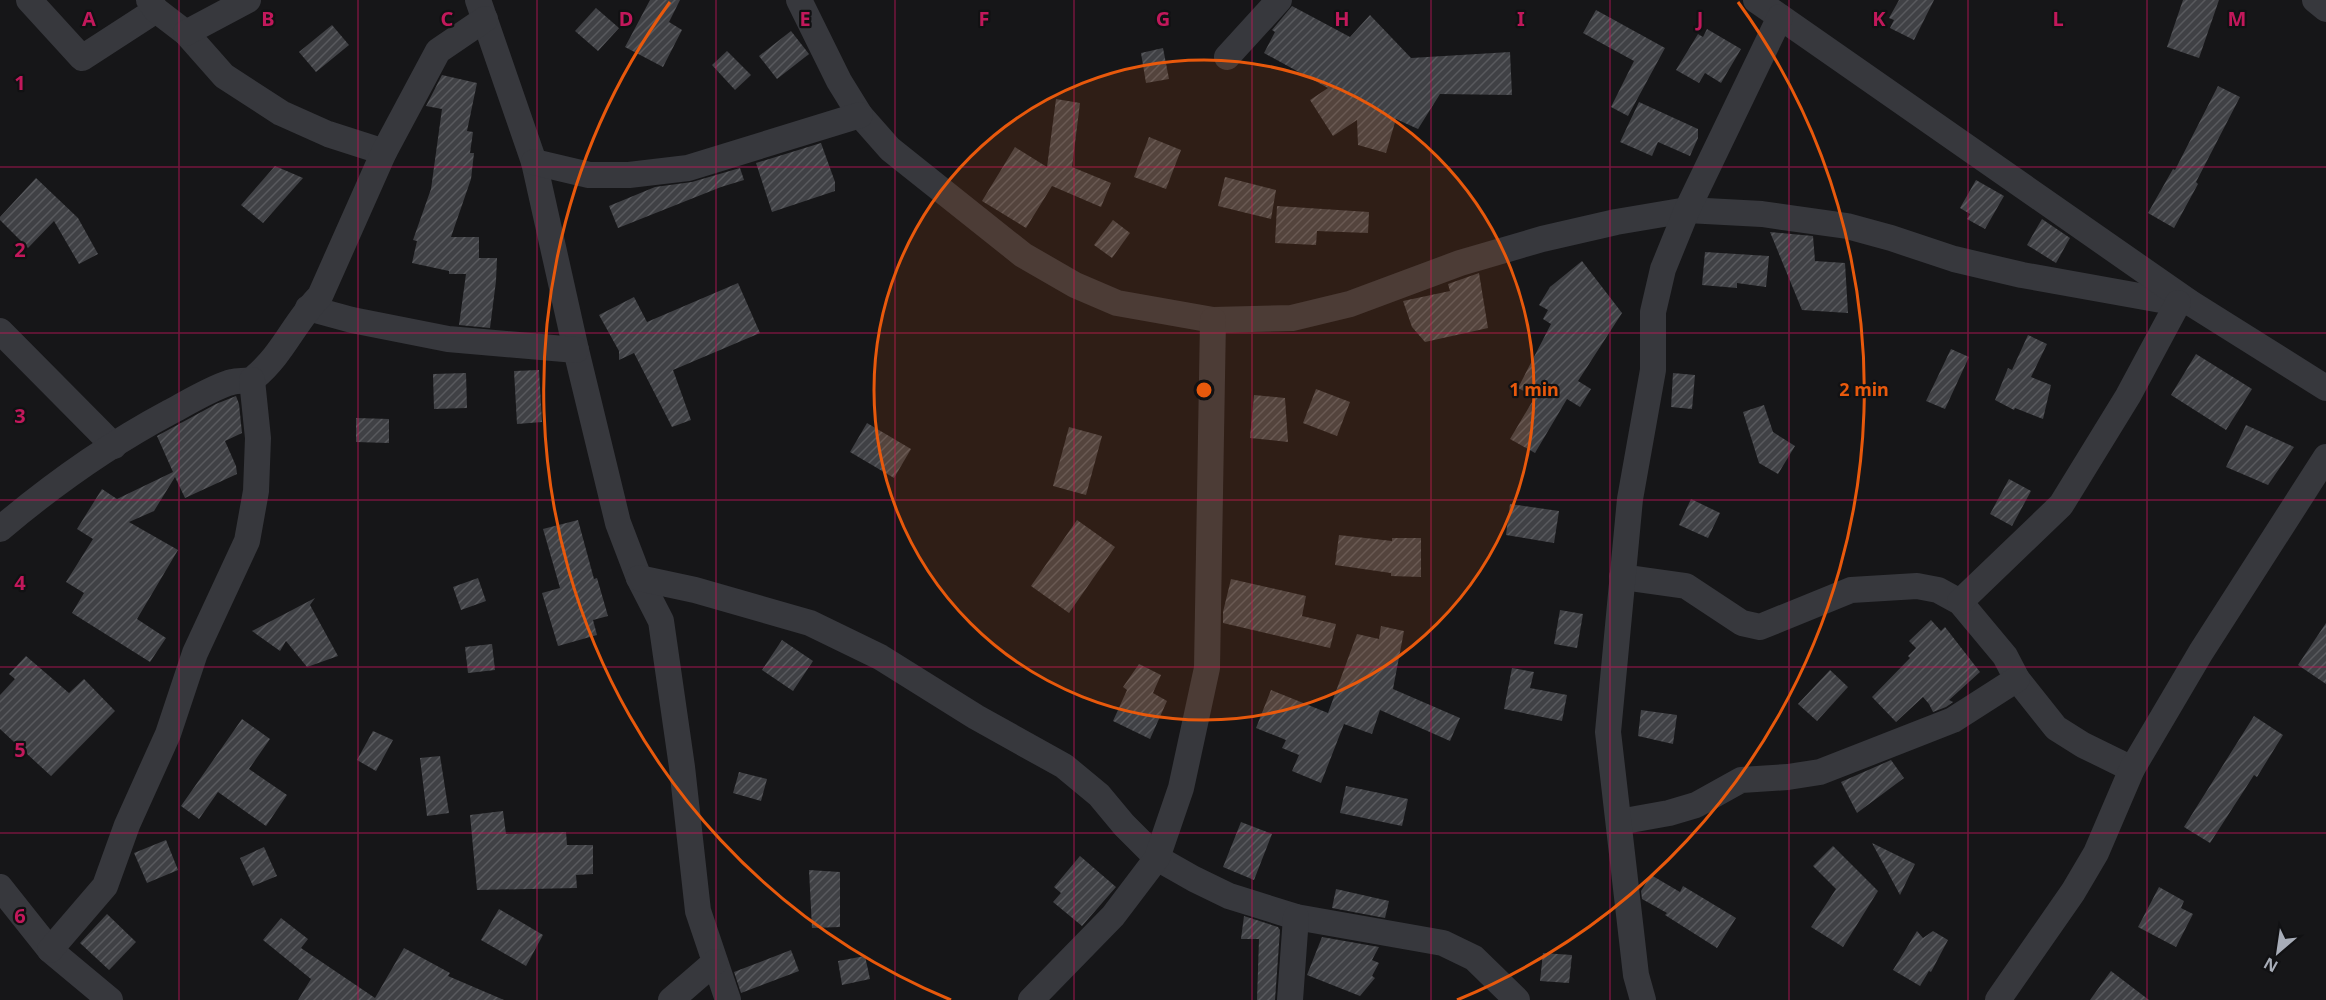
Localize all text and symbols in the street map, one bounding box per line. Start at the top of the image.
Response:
text: A [82,5,96,32]
text: B [261,5,275,32]
text: C [441,5,454,32]
text: D [619,5,633,32]
text: E [799,5,811,32]
text: F [979,5,989,32]
text: G [1156,5,1170,32]
text: H [1334,5,1350,32]
text: I [1517,5,1525,32]
text: J [1695,5,1703,32]
text: K [1872,5,1886,32]
text: L [2052,5,2064,32]
text: M [2228,5,2246,32]
text: 1 [14,69,26,96]
text: 2 [14,236,26,263]
text: 1 min [1509,377,1559,401]
text: 2 min [1839,377,1889,401]
centre of rings [1194,380,1214,400]
text: 3 [14,402,26,429]
text: 4 [14,569,26,596]
text: 5 [14,736,26,763]
text: 6 [14,902,26,929]
north arrow [2248,922,2308,982]
text: N [2260,952,2282,978]

